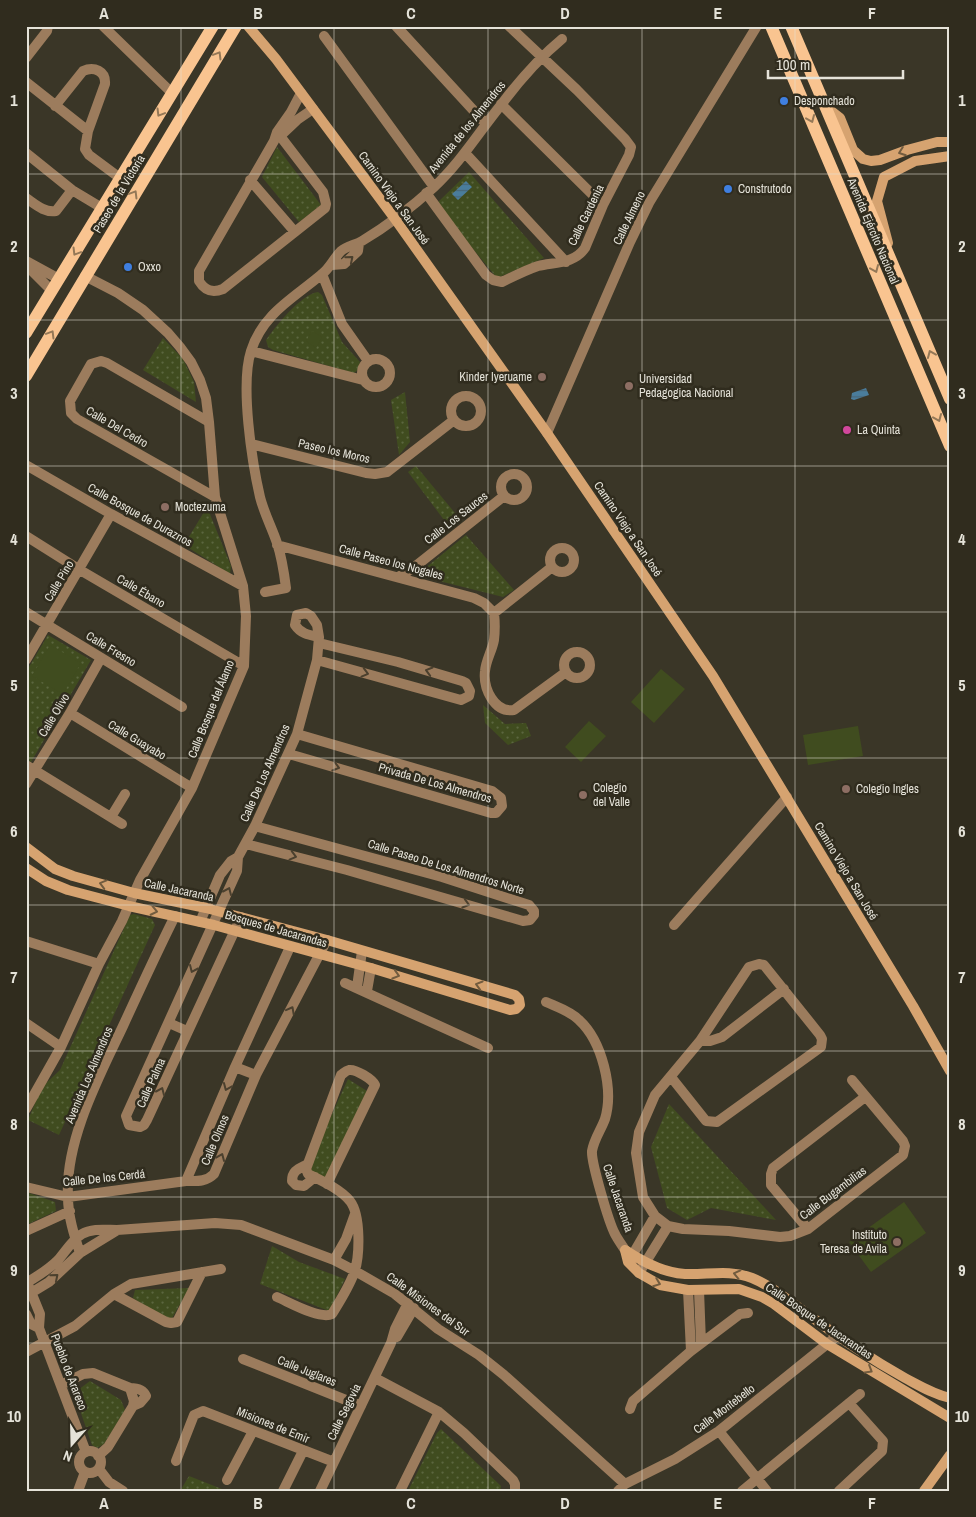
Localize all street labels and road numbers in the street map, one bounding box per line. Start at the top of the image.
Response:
street label: Avenida de los Almendros [424,78,509,177]
street label: Camino Viejo a San José [355,148,433,248]
street label: Paseo de la Victoria [89,152,149,236]
street label: Avenida Ejército Nacional [843,175,903,286]
street label: Calle Gardenia [564,181,608,248]
street label: Calle Almeno [609,188,649,248]
street label: Calle Del Cedro [83,403,151,451]
street label: Paseo los Moros [296,435,372,467]
street label: Camino Viejo a San José [590,478,666,580]
street label: Calle Bosque de Duraznos [85,480,195,550]
street label: Calle Los Sauces [421,488,491,548]
street label: Calle Paseo los Nogales [337,540,445,584]
street label: Calle Pino [40,557,78,605]
street label: Calle Ébano [114,571,168,611]
street label: Calle Fresno [83,628,139,670]
street label: Calle Bosque del Álamo [184,658,238,760]
street label: Calle Olivo [35,690,73,740]
street label: Calle Guayabo [105,716,169,764]
street label: Calle De Los Almendros [236,721,294,824]
street label: Privada De Los Almendros [377,759,494,807]
street label: Camino Viejo a San José [810,819,882,923]
street label: Calle Paseo De Los Almendros Norte [366,836,526,898]
street label: Calle Jacaranda [143,875,216,905]
street label: Bosques de Jacarandas [223,907,329,951]
street label: Avenida Los Almendros [61,1024,117,1127]
street label: Calle Palma [133,1055,169,1110]
street label: Calle Olmos [197,1112,233,1168]
street label: Calle Jacaranda [599,1162,637,1235]
street label: Calle Bugambilias [796,1163,870,1223]
street label: Calle De los Cerdá [62,1166,146,1190]
street label: Calle Misiones del Sur [383,1268,473,1340]
street label: Calle Bosque de Jacarandas [762,1279,876,1363]
street label: Pueblo de Arareco [47,1331,91,1413]
street label: Calle Juglares [275,1352,339,1390]
street label: Calle Segovia [323,1380,365,1443]
street label: Calle Montebello [690,1381,758,1437]
street label: Misiones de Emir [234,1403,312,1447]

